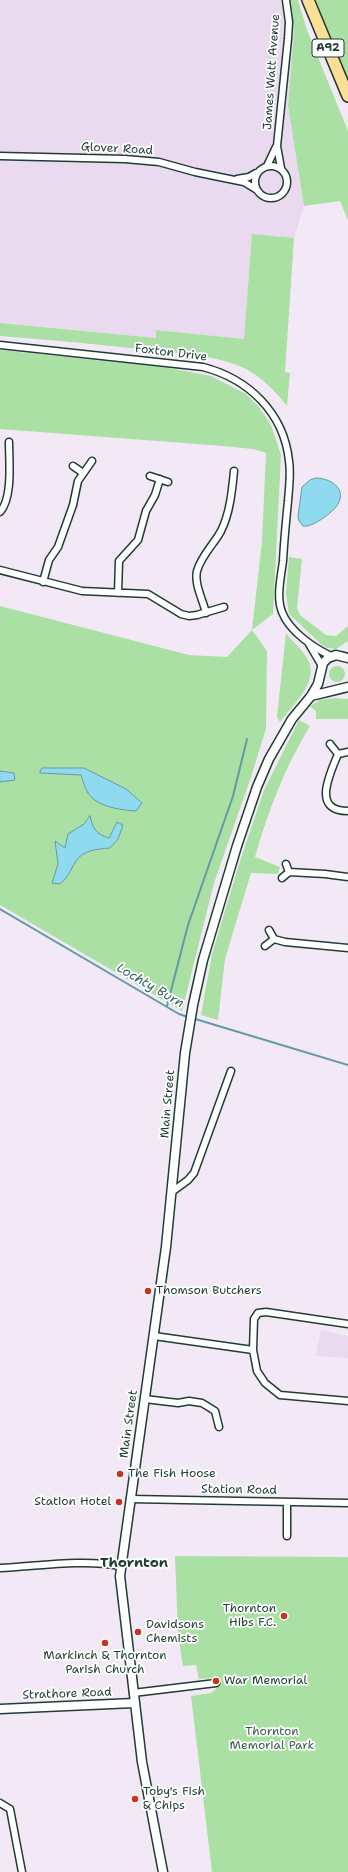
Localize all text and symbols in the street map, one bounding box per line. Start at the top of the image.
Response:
street label: James Watt Avenue [261,13,283,131]
road number: A92 [312,39,344,57]
street label: Glover Road [81,140,153,158]
street label: Foxton Drive [134,341,208,365]
water label: Lochty Burn [113,960,187,1012]
street label: Main Street [158,1069,178,1139]
place label: Thomson Butchers [156,1284,262,1298]
marker: Thomson Butchers [143,1286,153,1296]
street label: Main Street [117,1389,141,1459]
place label: The Fish Hoose [128,1467,216,1481]
marker: The Fish Hoose [115,1469,125,1479]
street label: Station Road [201,1482,277,1498]
place label: Station Hotel [34,1495,111,1509]
marker: Station Hotel [114,1497,124,1507]
district label: Thornton [100,1555,168,1571]
place label: Thornton Hibs F.C. [223,1602,276,1630]
marker: Thornton Hibs F.C. [279,1611,289,1621]
place label: Davidsons Chemists [146,1618,204,1646]
marker: Davidsons Chemists [133,1627,143,1637]
marker: Markinch & Thornton Parish Church [100,1638,110,1648]
place label: Markinch & Thornton Parish Church [43,1649,167,1677]
place label: War Memorial [224,1674,307,1688]
marker: War Memorial [211,1676,221,1686]
street label: Strathore Road [22,1685,112,1703]
park label: Thornton Memorial Park [230,1725,314,1753]
place label: Toby's Fish & Chips [143,1785,205,1813]
marker: Toby's Fish & Chips [130,1794,140,1804]

